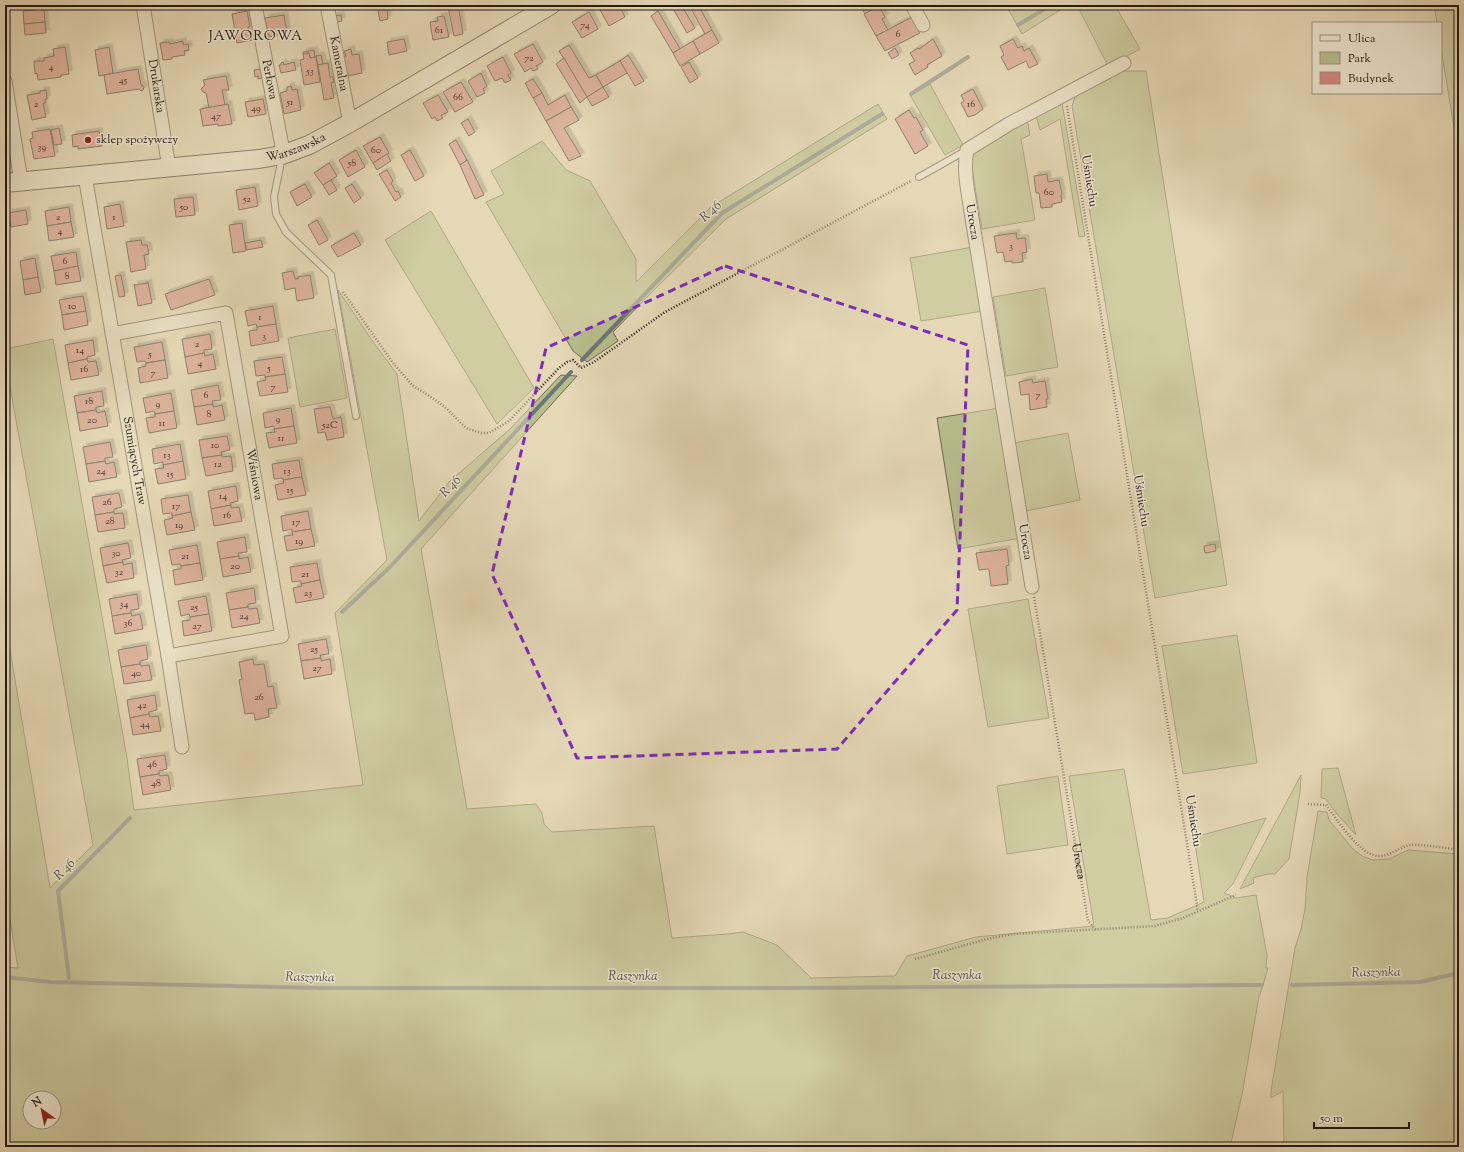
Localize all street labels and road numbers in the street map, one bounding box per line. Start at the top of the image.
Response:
street label: Kameralna [324,35,353,93]
street label: Drukarska [143,58,169,115]
street label: Perłowa [257,58,282,102]
street label: Warszawska [265,128,330,167]
street label: Uśmiechu [1076,154,1102,208]
street label: Urocza [960,203,984,242]
street label: Szumiących Traw [118,415,151,506]
street label: Wiśniowa [241,448,267,502]
street label: Uśmiechu [1128,474,1154,528]
street label: Urocza [1013,523,1037,562]
street label: Uśmiechu [1180,794,1206,848]
street label: Urocza [1066,842,1090,881]

